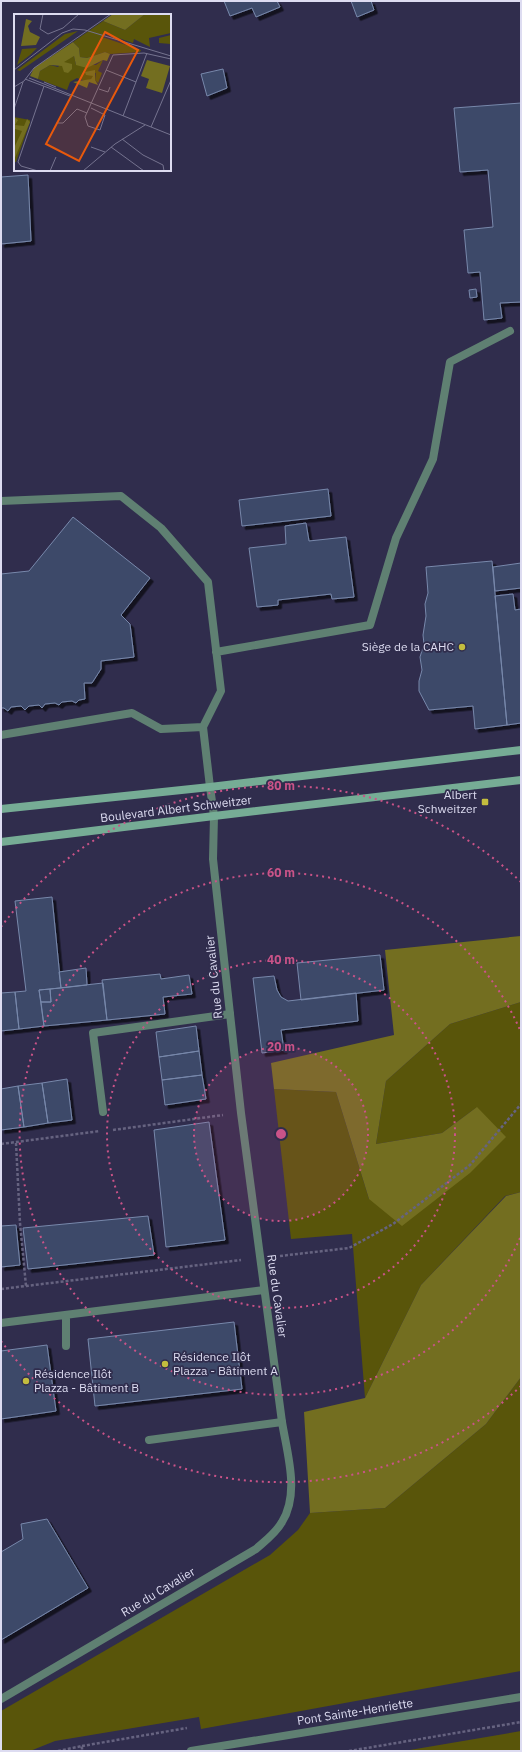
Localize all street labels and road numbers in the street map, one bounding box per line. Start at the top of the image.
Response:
street label: Boulevard Albert Schweitzer [99,792,253,825]
street label: Rue du Cavalier [202,934,225,1019]
street label: Rue du Cavalier [264,1253,291,1339]
street label: Rue du Cavalier [118,1563,198,1620]
street label: Pont Sainte-Henriette [296,1695,414,1728]

